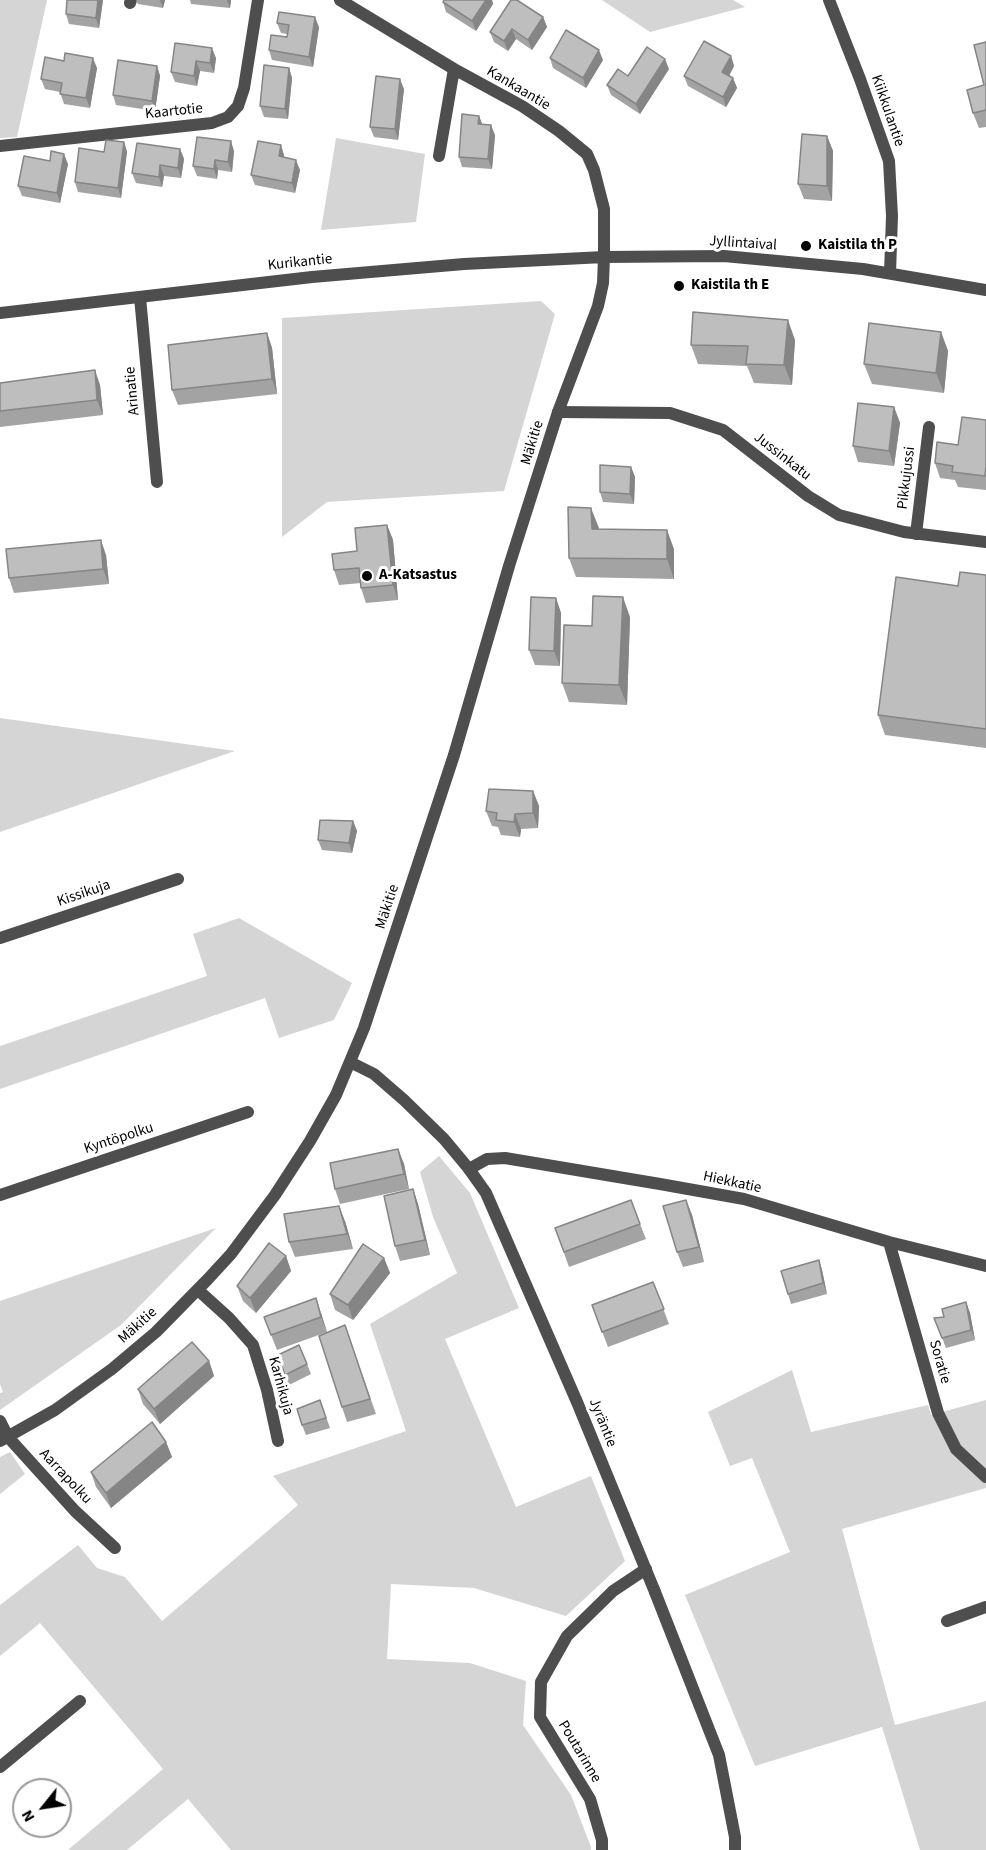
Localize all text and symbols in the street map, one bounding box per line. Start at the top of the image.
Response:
street label: Kankaantie [483,63,553,115]
street label: Kiikkulantie [866,73,908,149]
street label: Kaartotie [144,100,204,124]
street label: Jyllintaival [709,233,777,255]
place label: Kaistila th P [818,237,897,255]
marker: Kaistila th P [799,239,813,253]
street label: Kurikantie [267,251,333,275]
place label: Kaistila th E [691,277,769,295]
marker: Kaistila th E [672,279,686,293]
street label: Arinatie [122,366,144,416]
street label: Mäkitie [518,418,548,468]
street label: Jussinkatu [750,429,814,485]
street label: Pikkujussi [894,446,920,510]
place label: A-Katsastus [379,567,457,585]
marker: A-Katsastus [360,569,374,583]
street label: Kissikuja [55,876,113,912]
street label: Mäkitie [372,882,404,932]
street label: Kyntöpolku [82,1119,156,1159]
street label: Hiekkatie [701,1168,763,1198]
street label: Mäkitie [115,1304,161,1348]
street label: Soratie [924,1338,954,1386]
street label: Karhikuja [264,1355,296,1417]
street label: Jyräntie [584,1396,620,1450]
street label: Aarrapolku [35,1446,95,1508]
street label: Poutarinne [553,1718,605,1786]
north arrow [12,1778,72,1838]
text: N [16,1806,40,1826]

